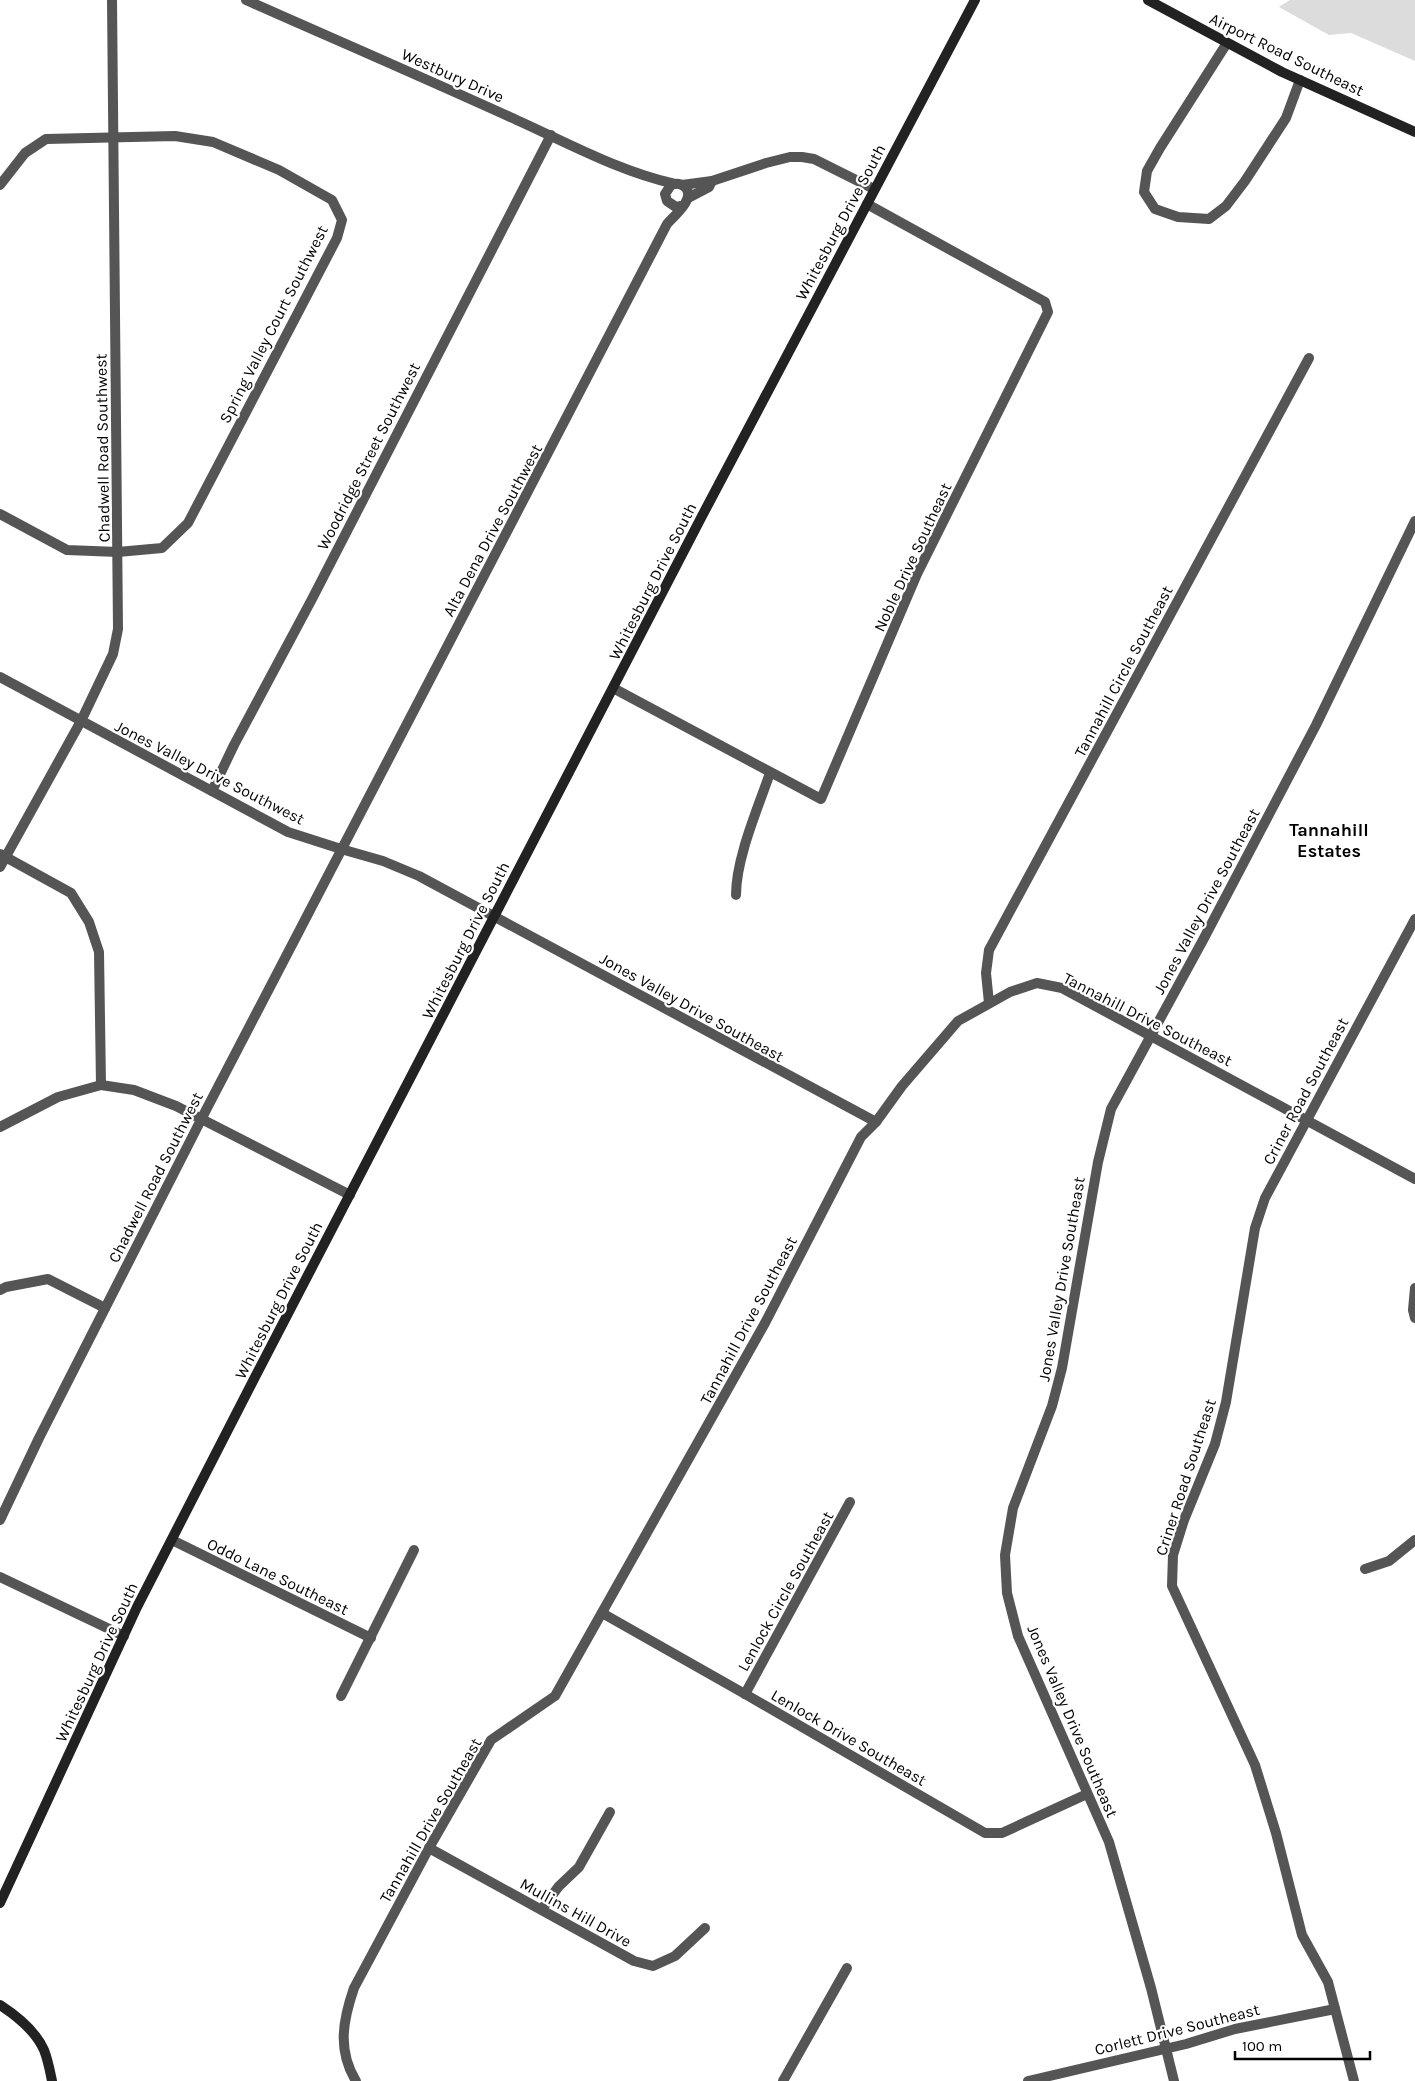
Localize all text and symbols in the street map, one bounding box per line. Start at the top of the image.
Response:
street label: Airport Road Southeast [1207,9,1367,100]
street label: Westbury Drive [399,44,507,107]
street label: Whitesburg Drive South [791,141,890,303]
street label: Spring Valley Court Southwest [215,222,332,426]
street label: Chadwell Road Southwest [91,353,114,543]
street label: Woodridge Street Southwest [313,359,424,553]
street label: Alta Dena Drive Southwest [439,441,546,620]
street label: Noble Drive Southeast [870,480,955,635]
street label: Whitesburg Drive South [605,499,700,663]
street label: Tannahill Circle Southeast [1070,582,1177,760]
street label: Jones Valley Drive Southwest [112,716,308,829]
street label: Jones Valley Drive Southeast [1149,805,1264,997]
district label: Tannahill Estates [1289,819,1369,862]
street label: Whitesburg Drive South [418,858,513,1022]
street label: Jones Valley Drive Southeast [596,949,787,1066]
street label: Tannahill Drive Southeast [1060,969,1235,1070]
street label: Criner Road Southeast [1259,1015,1352,1168]
street label: Chadwell Road Southwest [104,1089,207,1266]
street label: Jones Valley Drive Southeast [1034,1175,1089,1383]
street label: Whitesburg Drive South [231,1218,326,1382]
street label: Tannahill Drive Southeast [696,1233,801,1407]
street label: Criner Road Southeast [1151,1396,1220,1558]
street label: Lenlock Circle Southeast [733,1508,837,1675]
street label: Oddo Lane Southeast [204,1534,352,1619]
street label: Whitesburg Drive South [51,1579,142,1745]
street label: Jones Valley Drive Southeast [1023,1622,1122,1820]
street label: Lenlock Drive Southeast [768,1685,930,1790]
street label: Tannahill Drive Southeast [375,1734,485,1906]
street label: Mullins Hill Drive [517,1874,635,1951]
street label: Corlett Drive Southeast [1093,2000,1262,2059]
scale bar [1235,2028,1370,2060]
text: 100 m [1242,2037,1282,2055]

